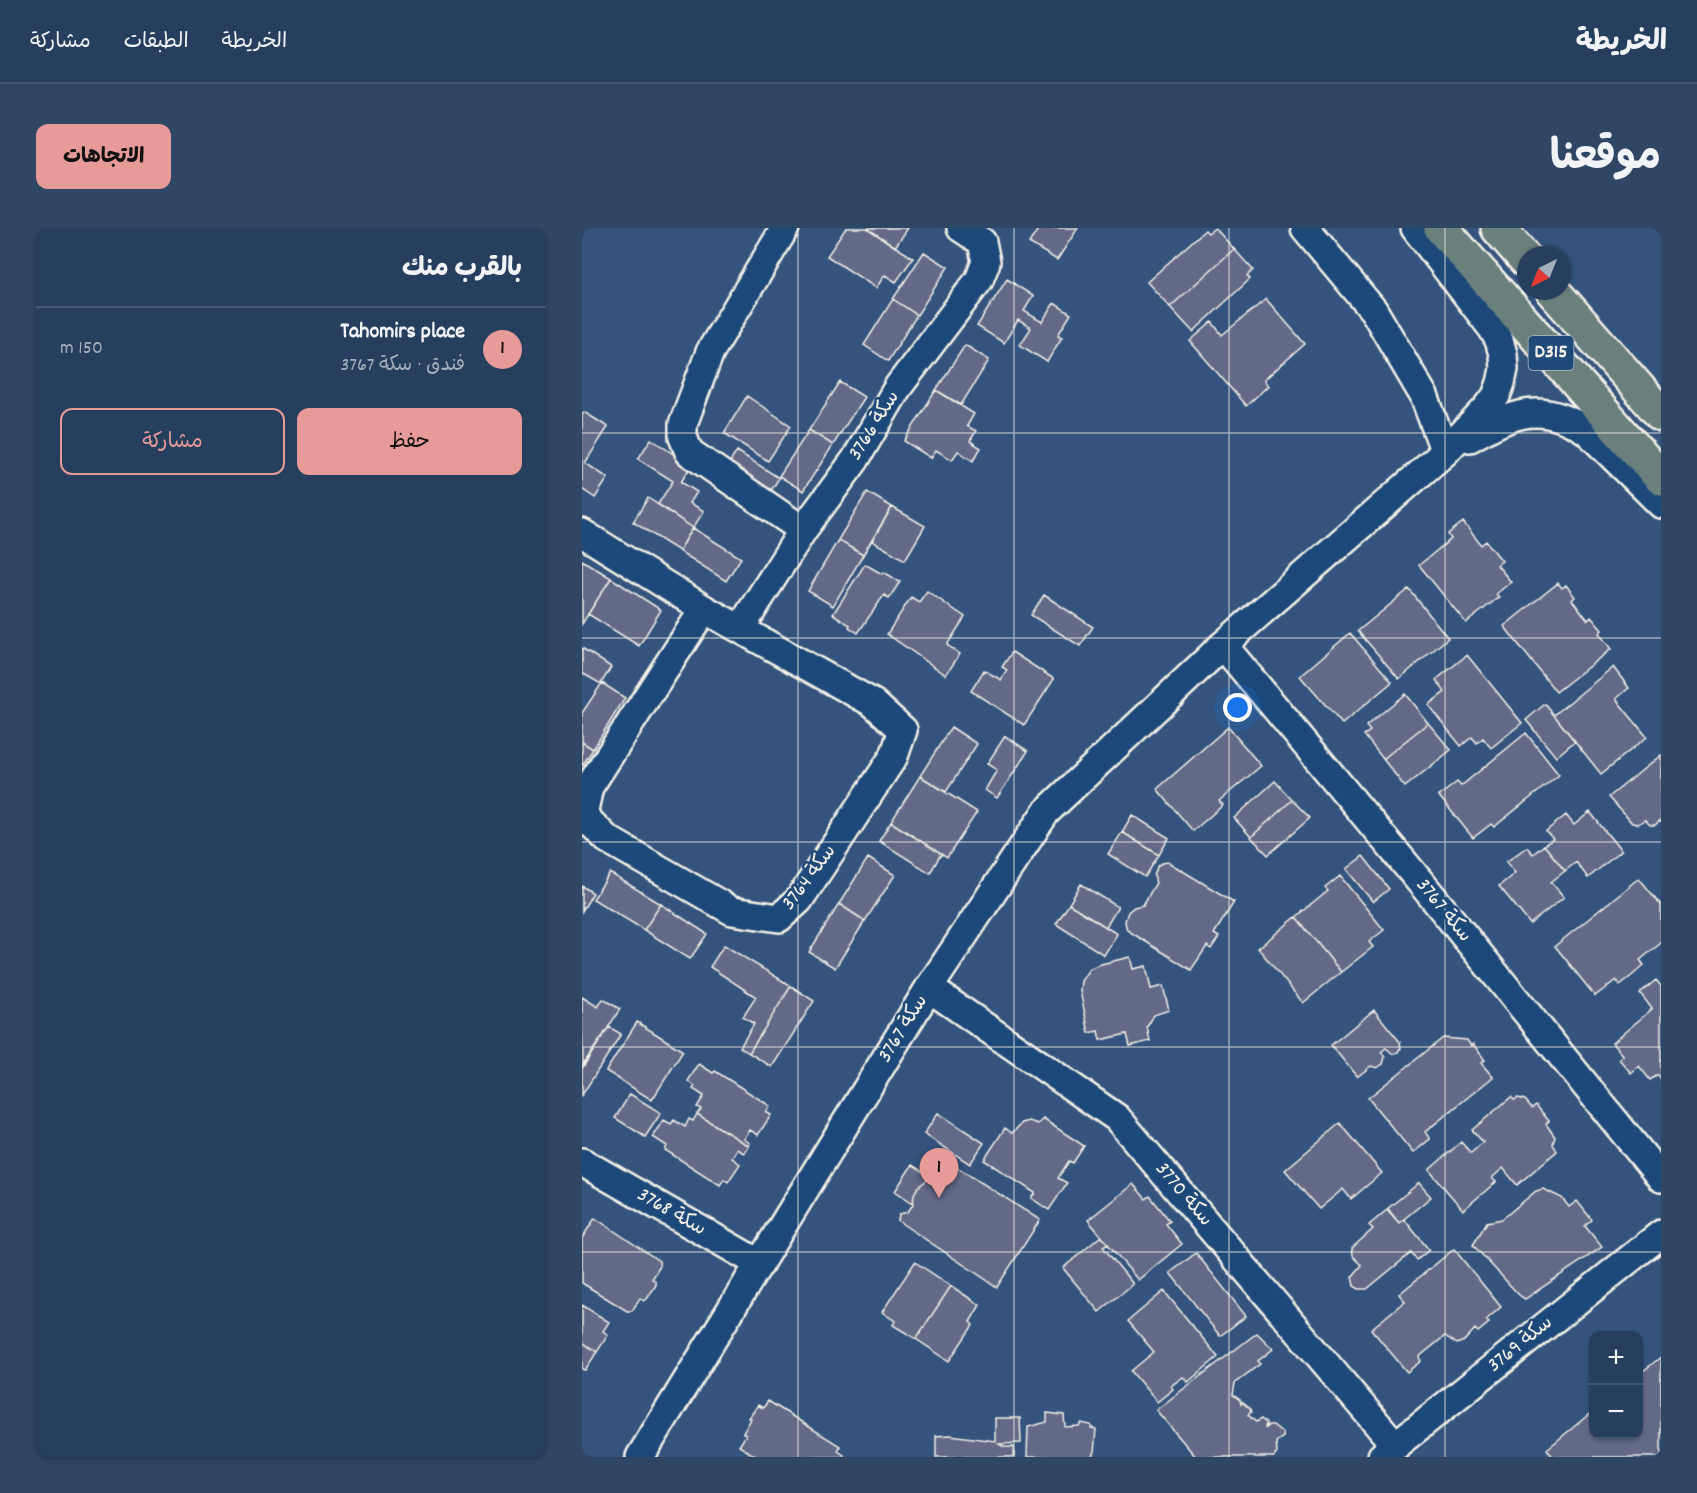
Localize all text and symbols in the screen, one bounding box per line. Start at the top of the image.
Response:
text: الخريطة [1576,24,1667,64]
text: مشاركة [30,28,91,58]
text: الطبقات [124,28,189,58]
text: الخريطة [222,28,287,58]
button: الاتجاهات [36,124,171,189]
text: موقعنا [1550,130,1661,190]
north arrow [1517,246,1571,300]
text: بالقرب منك [402,251,522,288]
text: Tahomirs place [340,317,465,348]
text: 150 m [60,335,103,363]
text: 1 [500,335,505,363]
road number: D315 [1528,336,1574,370]
text: فندق · سكة 3767 [340,352,465,380]
street label: سكة 3766 [842,385,908,467]
button: مشاركة [60,408,285,475]
button: حفظ [297,408,522,475]
your location [1223,693,1252,722]
street label: سكة 3764 [775,839,845,917]
street label: سكة 3767 [1408,872,1478,950]
street label: سكة 3767 [871,989,937,1069]
pin: 1 [920,1148,958,1198]
street label: سكة 3770 [1147,1156,1219,1234]
street label: سكة 3768 [631,1181,711,1245]
street label: سكة 3769 [1482,1309,1560,1381]
map controls [1589,1331,1643,1439]
button: + [1589,1331,1643,1385]
button: − [1589,1385,1643,1439]

